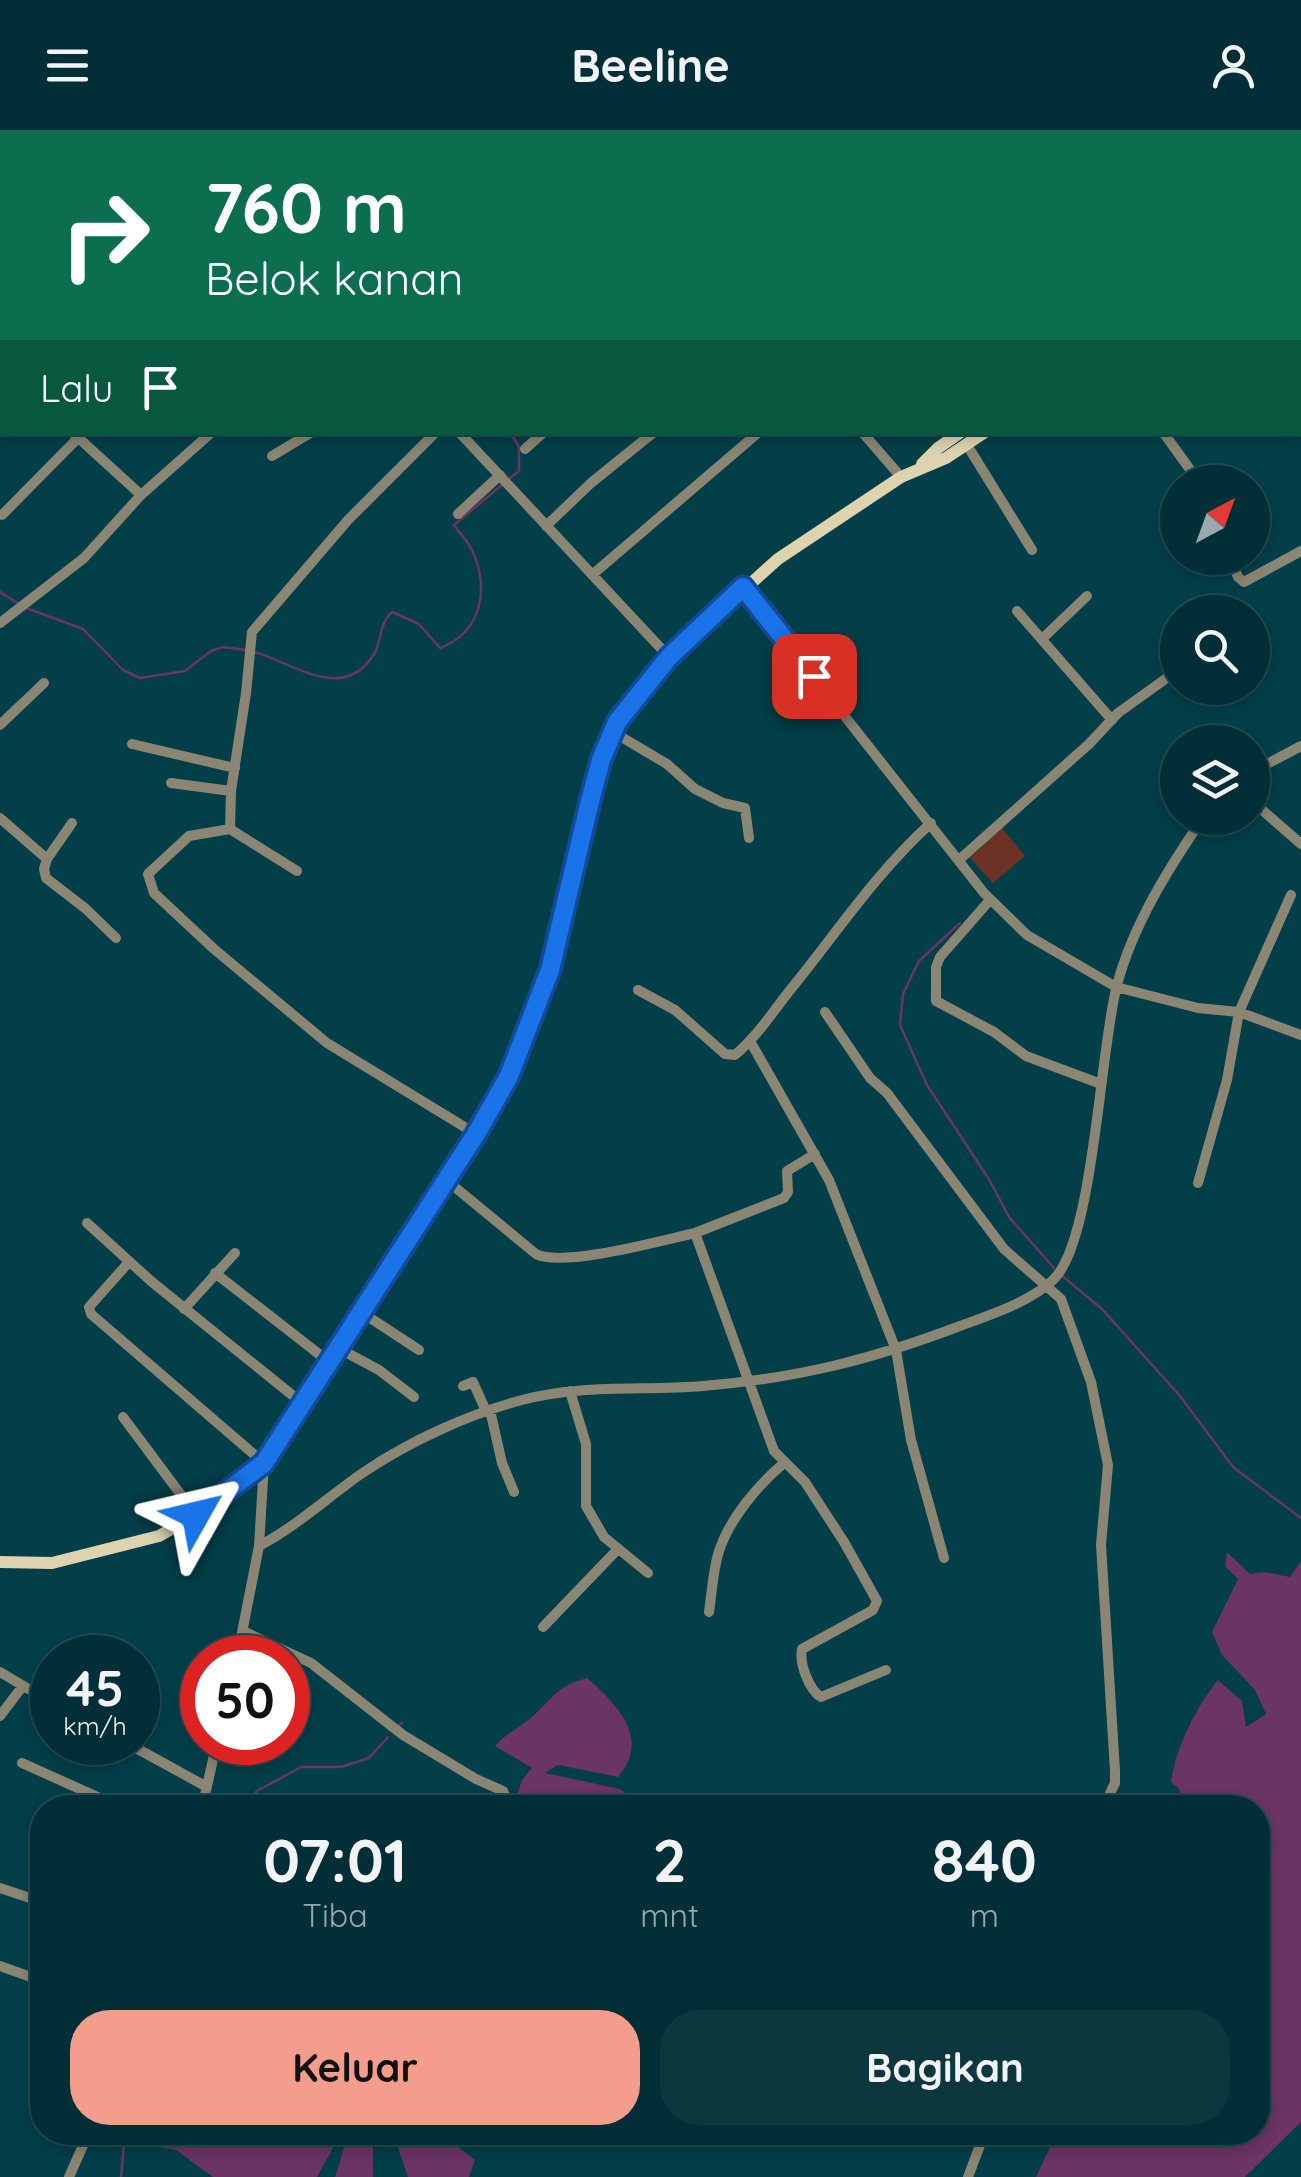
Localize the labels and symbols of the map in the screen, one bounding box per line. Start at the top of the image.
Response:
north arrow [1160,465,1270,575]
pin [772,634,857,719]
position arrow [144,1463,248,1567]
speed limit sign: 50 [180,1635,310,1765]

